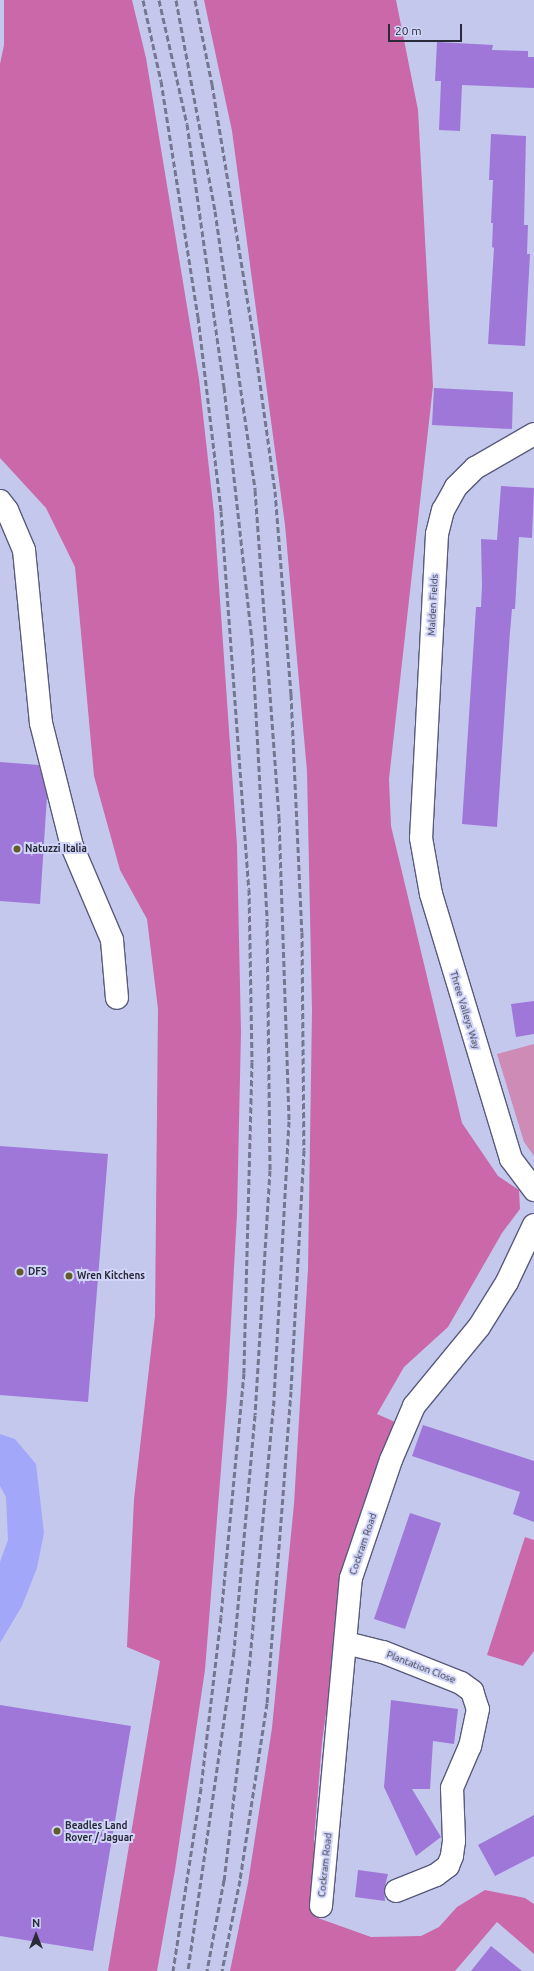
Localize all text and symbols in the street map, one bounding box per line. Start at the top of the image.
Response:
scale bar [390,16,464,42]
text: 20 m [395,24,422,37]
street label: Malden Fields [425,574,441,636]
place label: Natuzzi Italia [25,843,87,855]
marker: Natuzzi Italia [12,844,22,854]
street label: Three Valleys Way [447,970,483,1050]
place label: DFS [28,1266,47,1278]
marker: DFS [15,1267,25,1277]
place label: Wren Kitchens [77,1270,145,1282]
marker: Wren Kitchens [64,1271,74,1281]
street label: Cockram Road [347,1512,379,1576]
street label: Plantation Close [385,1648,457,1686]
place label: Beadles Land Rover / Jaguar [65,1819,133,1842]
marker: Beadles Land Rover / Jaguar [52,1826,62,1836]
street label: Cockram Road [316,1832,334,1898]
north arrow [16,1915,56,1955]
text: N [32,1917,40,1929]

